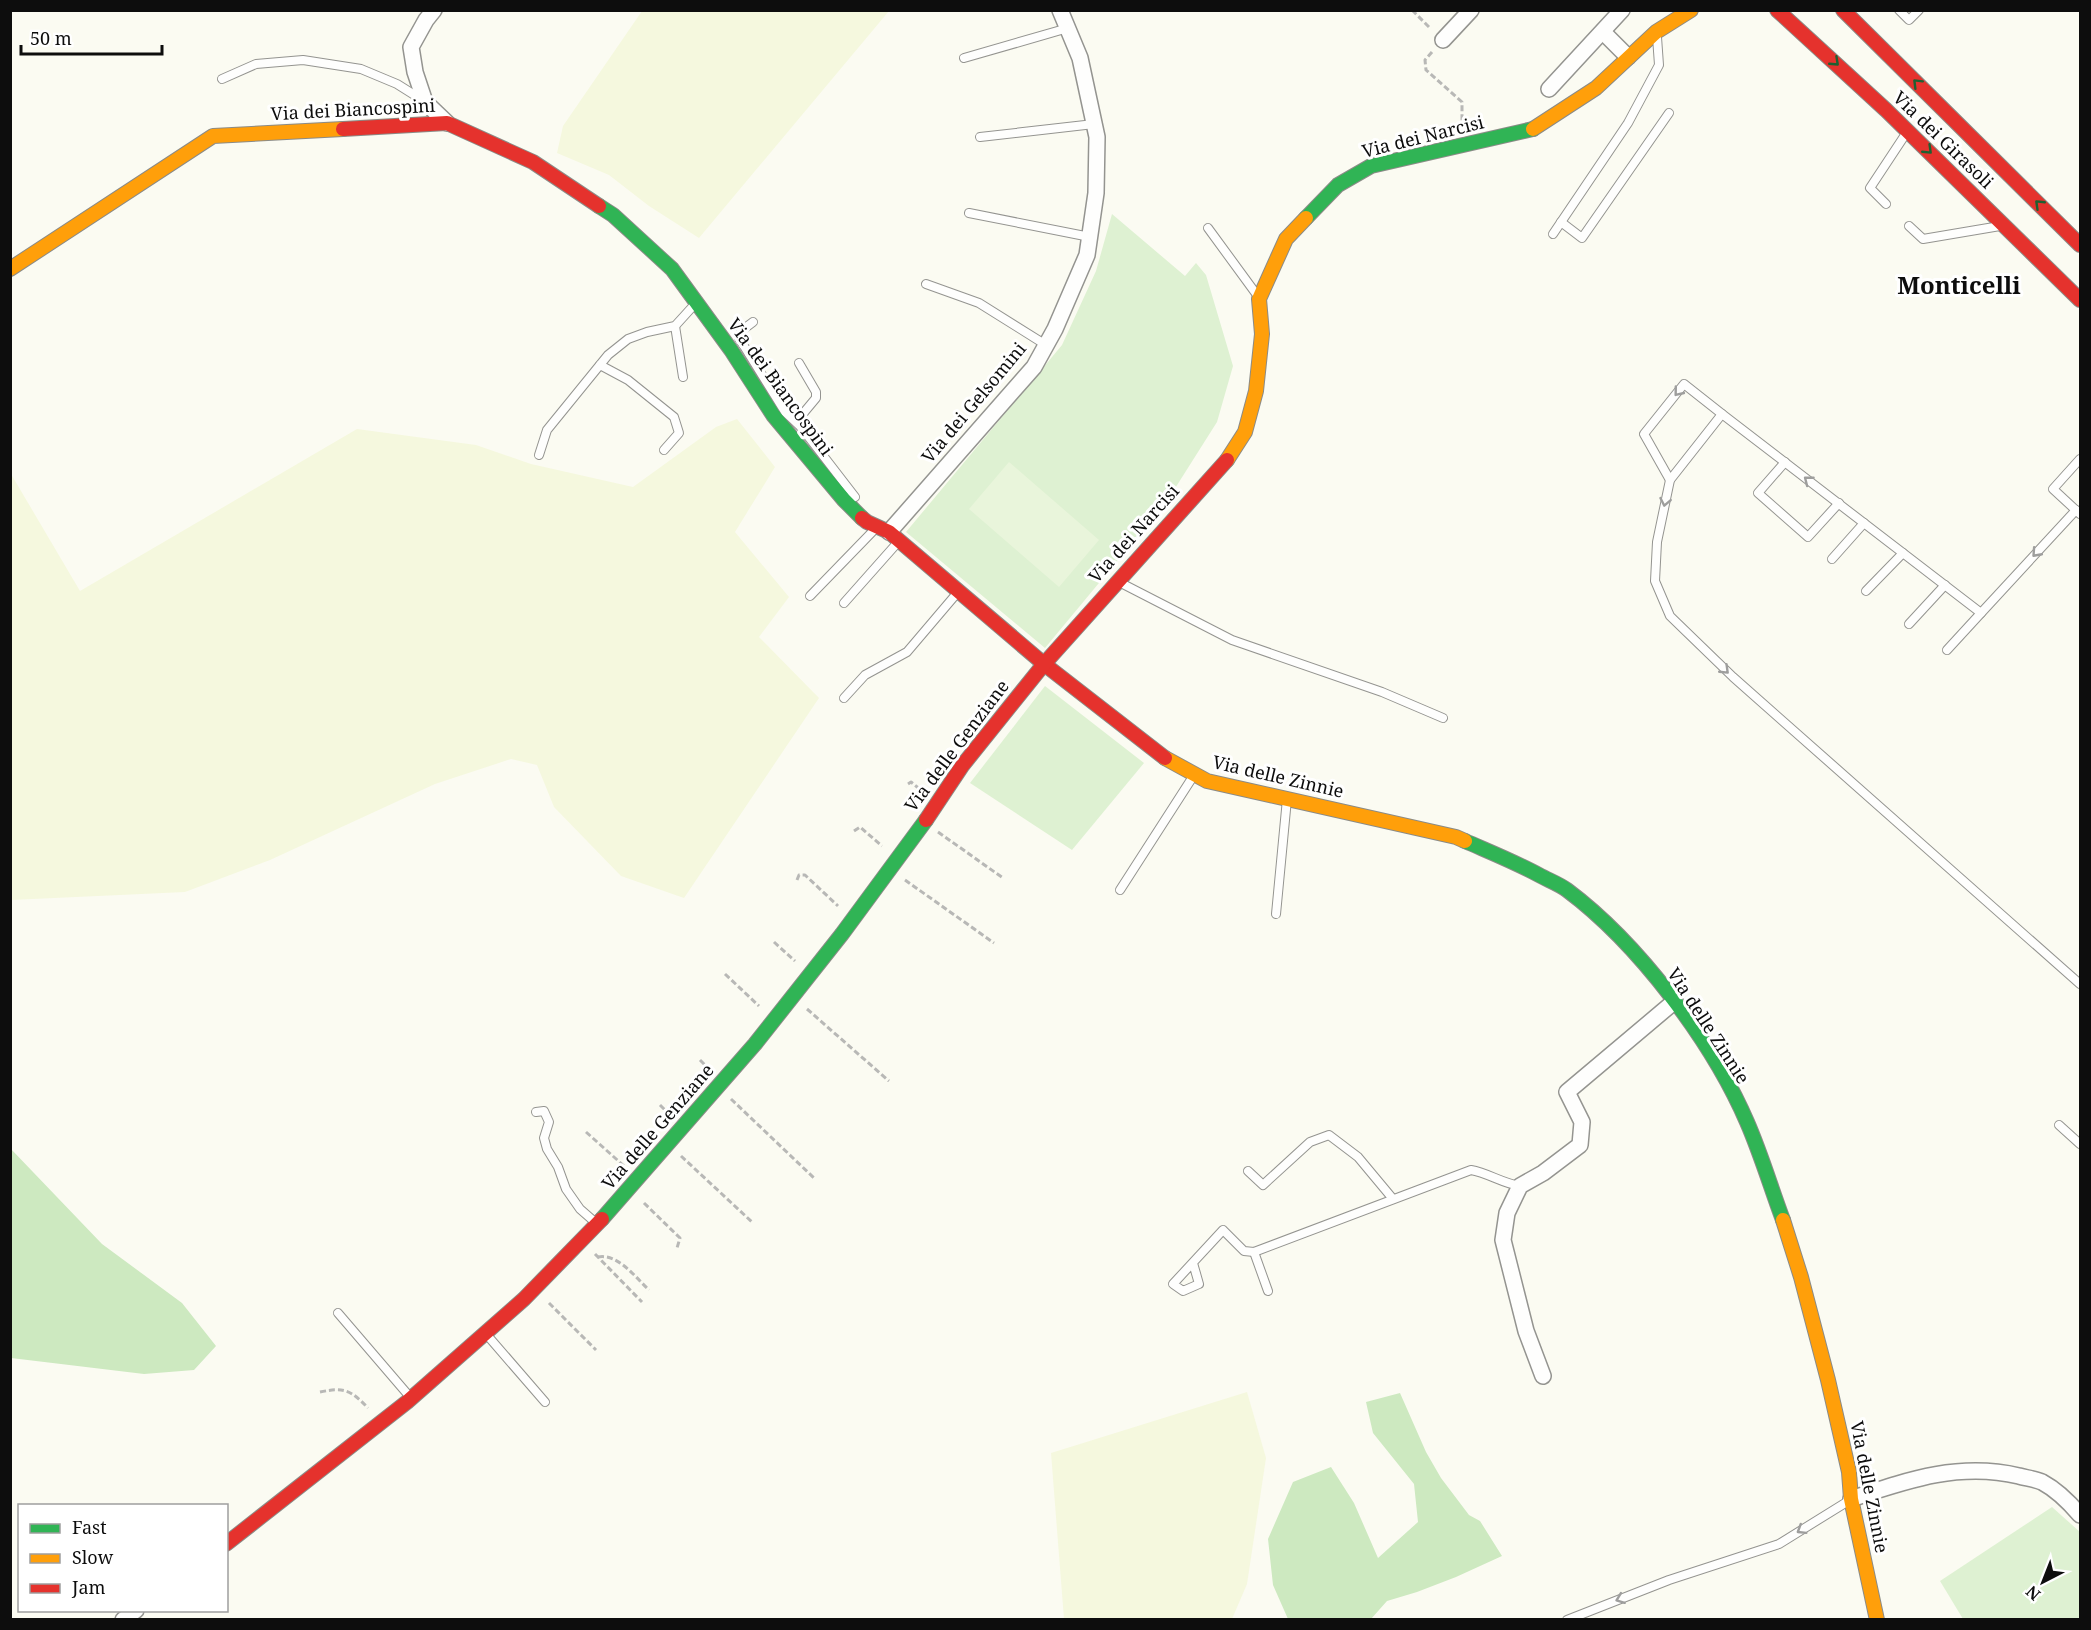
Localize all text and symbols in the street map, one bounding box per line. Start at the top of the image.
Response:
scale bar [21,18,162,56]
text: 50 m [30,26,72,50]
one-way arrow [1829,55,1839,66]
one-way arrow [1913,79,1924,90]
street label: Via dei Girasoli [1888,85,1999,193]
street label: Via dei Biancospini [270,93,436,125]
street label: Via dei Narcisi [1359,109,1486,163]
one-way arrow [1921,143,1932,154]
one-way arrow [2035,200,2046,211]
district label: Monticelli [1897,268,2021,301]
street label: Via dei Biancospini [723,313,839,460]
street label: Via dei Gelsomini [916,337,1031,468]
one-way arrow [1674,385,1685,396]
one-way arrow [1804,476,1815,487]
street label: Via dei Narcisi [1083,479,1184,588]
one-way arrow [1659,497,1672,507]
one-way arrow [2032,546,2043,557]
one-way arrow [1719,663,1729,674]
street label: Via delle Genziane [899,675,1014,816]
street label: Via delle Zinnie [1210,749,1346,803]
street label: Via delle Zinnie [1662,963,1755,1088]
street label: Via delle Genziane [596,1058,719,1194]
street label: Via delle Zinnie [1845,1419,1895,1555]
legend [18,1504,228,1612]
text: Fast [72,1515,107,1539]
one-way arrow [1797,1523,1807,1535]
text: Slow [72,1545,114,1569]
north arrow [2013,1552,2073,1612]
text: Jam [71,1575,106,1599]
text: N [2021,1580,2045,1606]
one-way arrow [1615,1592,1626,1604]

